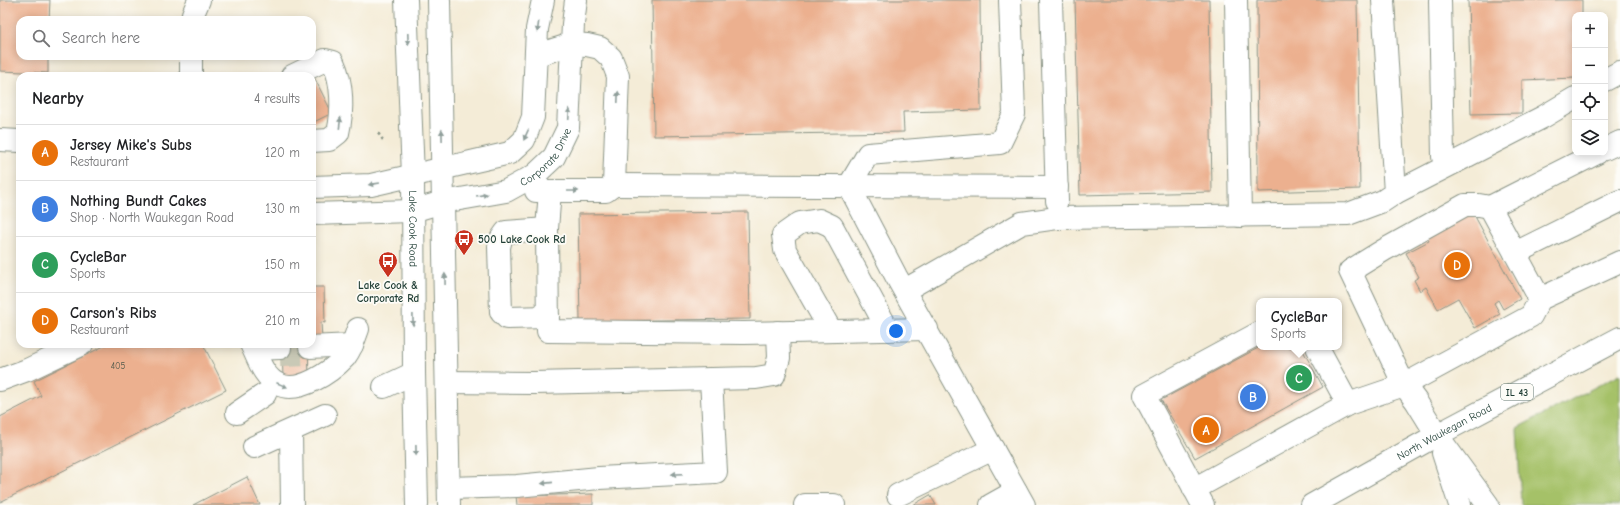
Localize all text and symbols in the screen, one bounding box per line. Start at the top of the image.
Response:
map controls [1572,12,1608,156]
button: + [1572,12,1608,48]
search box [16,16,316,60]
one-way arrow [535,21,541,33]
icon: search [30,27,52,49]
text: Search here [62,29,140,47]
one-way arrow [404,33,411,45]
button: − [1572,48,1608,84]
button: locate [1572,84,1608,120]
text: Nearby [32,89,83,108]
text: 4 results [254,91,300,106]
one-way arrow [614,91,621,104]
one-way arrow [566,107,572,120]
one-way arrow [337,117,343,129]
button: layers [1572,120,1608,156]
street label: Corporate Drive [518,126,574,189]
one-way arrow [439,128,445,141]
one-way arrow [523,129,529,140]
text: Jersey Mike's Subs [70,136,192,154]
text: A [41,145,49,160]
text: 120 m [265,145,300,160]
text: Restaurant [70,154,129,169]
one-way arrow [368,181,381,187]
one-way arrow [567,188,580,194]
street label: Lake Cook Road [406,191,419,267]
text: Nothing Bundt Cakes [70,192,206,210]
one-way arrow [476,192,488,198]
text: B [41,201,49,216]
text: 130 m [265,201,300,216]
text: Shop · North Waukegan Road [70,210,234,225]
bus stop icon: 500 Lake Cook Rd [453,228,475,256]
place label: 500 Lake Cook Rd [478,233,566,246]
text: CycleBar [70,248,126,266]
bus stop icon: Lake Cook & Corporate Rd [377,250,399,278]
pin: D [1444,250,1470,280]
text: C [41,257,49,272]
text: 150 m [265,257,300,272]
text: Sports [70,266,105,281]
one-way arrow [442,272,448,285]
place label: Lake Cook & Corporate Rd [357,279,420,305]
popup [1256,298,1342,350]
text: Carson's Ribs [70,304,156,322]
text: CycleBar [1271,308,1327,326]
text: D [41,313,49,328]
text: 210 m [265,313,300,328]
one-way arrow [410,314,416,327]
your location [886,321,906,341]
text: Restaurant [70,322,129,337]
text: Sports [1271,326,1306,341]
house number: 405 [111,361,125,371]
pin: C [1286,363,1312,393]
one-way arrow [276,382,287,388]
pin: B [1240,382,1266,412]
road number: IL 43 [1501,384,1533,400]
street label: North Waukegan Road [1395,401,1494,463]
pin: A [1193,415,1219,445]
one-way arrow [412,444,419,456]
one-way arrow [670,471,683,477]
one-way arrow [541,480,553,486]

